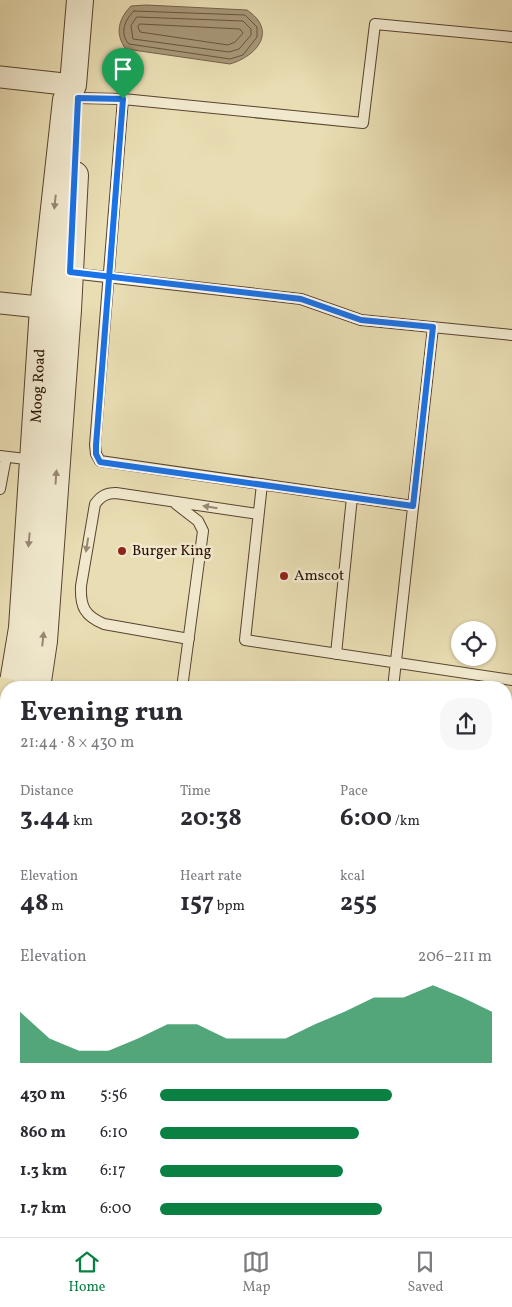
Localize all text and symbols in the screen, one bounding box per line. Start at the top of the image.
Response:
pin [102,48,144,99]
icon: arrive [109,55,137,83]
one-way arrow [51,194,59,210]
street label: Moog Road [27,348,51,424]
one-way arrow [52,469,60,485]
one-way arrow [202,503,218,511]
one-way arrow [24,532,32,548]
one-way arrow [83,537,91,553]
place label: Burger King [132,541,212,562]
marker: Burger King [116,545,128,557]
place label: Amscot [294,566,344,587]
marker: Amscot [278,570,290,582]
map controls [451,621,496,666]
button: locate [451,621,496,666]
one-way arrow [40,631,48,647]
text: Evening run [20,693,184,732]
button: share [440,698,492,750]
text: 21:44 · 8 × 430 m [20,732,134,754]
text: Distance [20,782,74,801]
text: Time [180,782,211,801]
text: Pace [340,782,368,801]
text: 3.44 [20,801,70,836]
text: 20:38 [180,801,242,836]
text: 6:00 [340,801,392,836]
text: km [70,812,93,831]
text: /km [392,812,420,831]
text: Elevation [20,867,78,886]
text: Heart rate [180,867,242,886]
text: kcal [340,867,365,886]
text: 48 [20,886,49,921]
text: 157 [180,886,214,921]
text: 255 [340,886,377,921]
text: m [49,897,64,916]
text: bpm [214,897,245,916]
text: Elevation [20,946,87,968]
text: 206–211 m [418,946,492,968]
text: 430 m [20,1084,66,1106]
text: 5:56 [100,1084,127,1106]
text: 860 m [20,1122,66,1144]
text: 6:10 [100,1122,128,1144]
text: 1.3 km [20,1160,67,1182]
text: 6:17 [100,1160,126,1182]
text: 1.7 km [20,1198,67,1220]
text: 6:00 [100,1198,131,1220]
tab: Home [68,1248,106,1297]
tab: Map [242,1248,270,1297]
tab: Saved [407,1248,444,1297]

